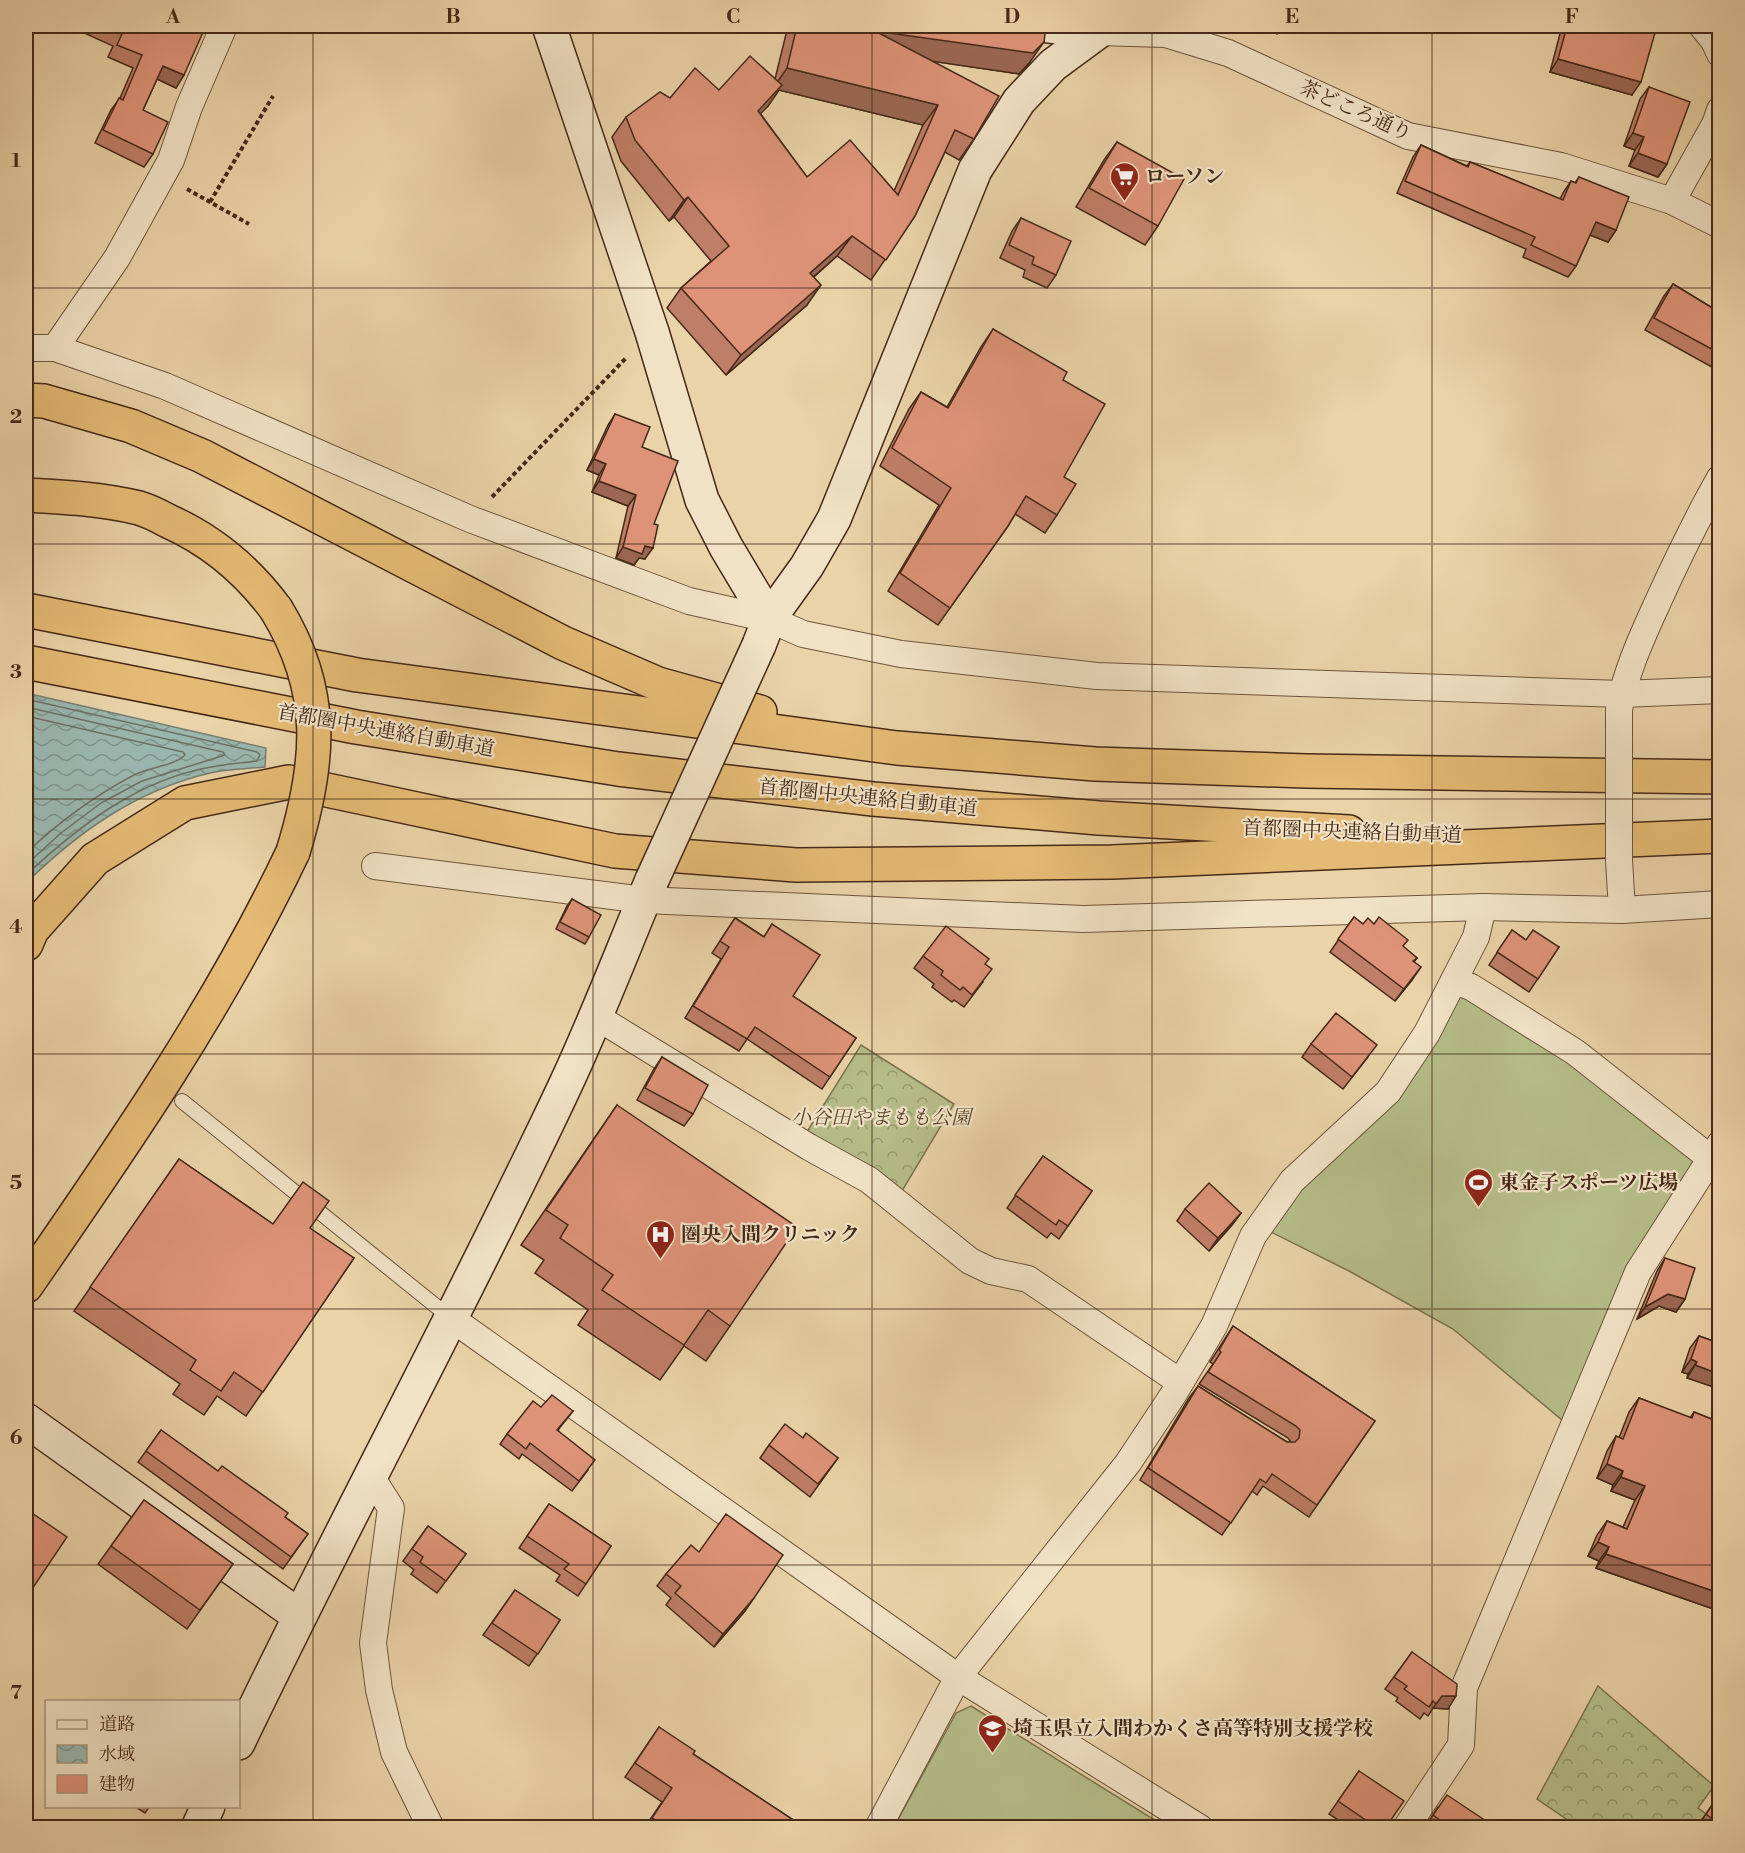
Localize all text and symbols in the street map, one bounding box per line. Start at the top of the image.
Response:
text: A [165,5,181,30]
text: B [445,5,461,30]
text: C [726,5,740,30]
text: D [1004,5,1020,30]
text: E [1285,5,1299,30]
text: F [1565,5,1579,30]
street label: 茶どころ通り [1295,76,1415,147]
text: 1 [11,149,21,174]
supermarket icon: ローソン [1108,160,1140,202]
place label: ローソン [1145,165,1224,190]
text: 2 [10,405,22,430]
text: 3 [10,660,22,685]
street label: 首都圏中央連絡自動車道 [275,700,496,763]
street label: 首都圏中央連絡自動車道 [757,775,979,822]
street label: 首都圏中央連絡自動車道 [1242,816,1462,849]
text: 4 [9,915,23,940]
park label: 小谷田やまもも公園 [791,1106,974,1131]
sports icon: 東金子スポーツ広場 [1462,1166,1494,1208]
text: 5 [10,1171,22,1196]
place label: 東金子スポーツ広場 [1499,1171,1678,1196]
hospital icon: 圏央入間クリニック [644,1218,676,1260]
place label: 圏央入間クリニック [681,1223,860,1248]
text: 6 [10,1426,23,1451]
text: 7 [10,1681,22,1706]
legend [45,1700,240,1808]
school or university icon: 埼玉県立入間わかくさ高等特別支援学校 [976,1712,1008,1754]
text: 道路 [99,1713,135,1736]
place label: 埼玉県立入間わかくさ高等特別支援学校 [1013,1717,1373,1742]
text: 水域 [99,1743,135,1766]
text: 建物 [99,1773,135,1796]

